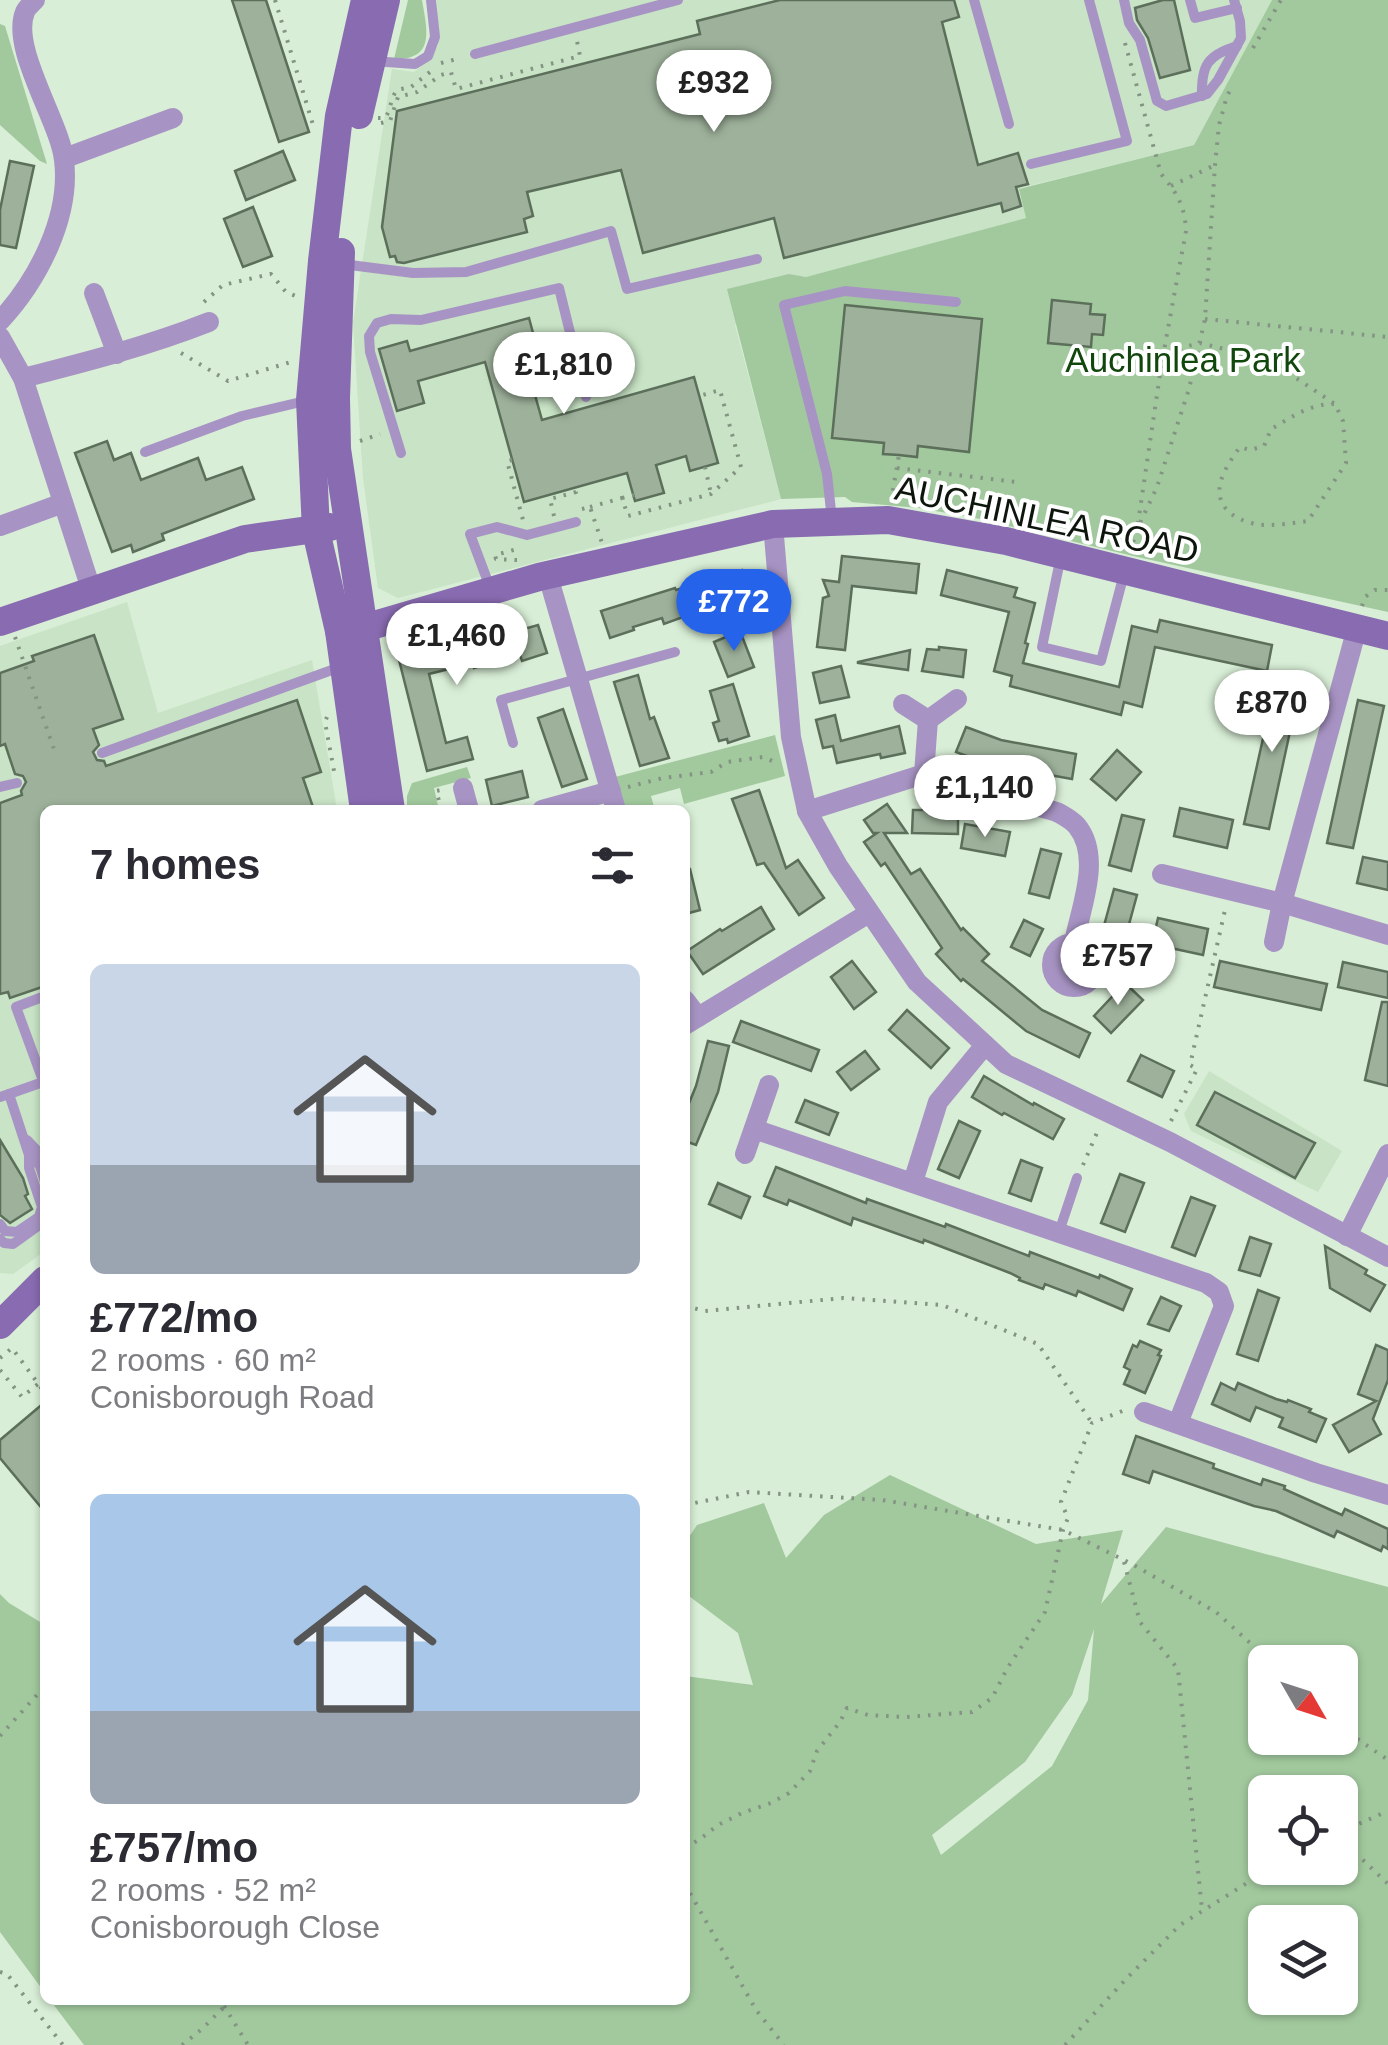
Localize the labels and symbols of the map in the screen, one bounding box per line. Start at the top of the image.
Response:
pin: £932 [655,50,773,135]
pin: £1,810 [483,332,645,417]
park label: Auchinlea Park [1065,340,1301,379]
street label: AUCHINLEA ROAD [892,468,1202,570]
pin: £772 [675,569,793,654]
pin: £1,460 [376,603,538,688]
pin: £870 [1213,670,1331,755]
pin: £1,140 [904,755,1066,840]
pin: £757 [1059,923,1177,1008]
north arrow [1248,1645,1358,1755]

